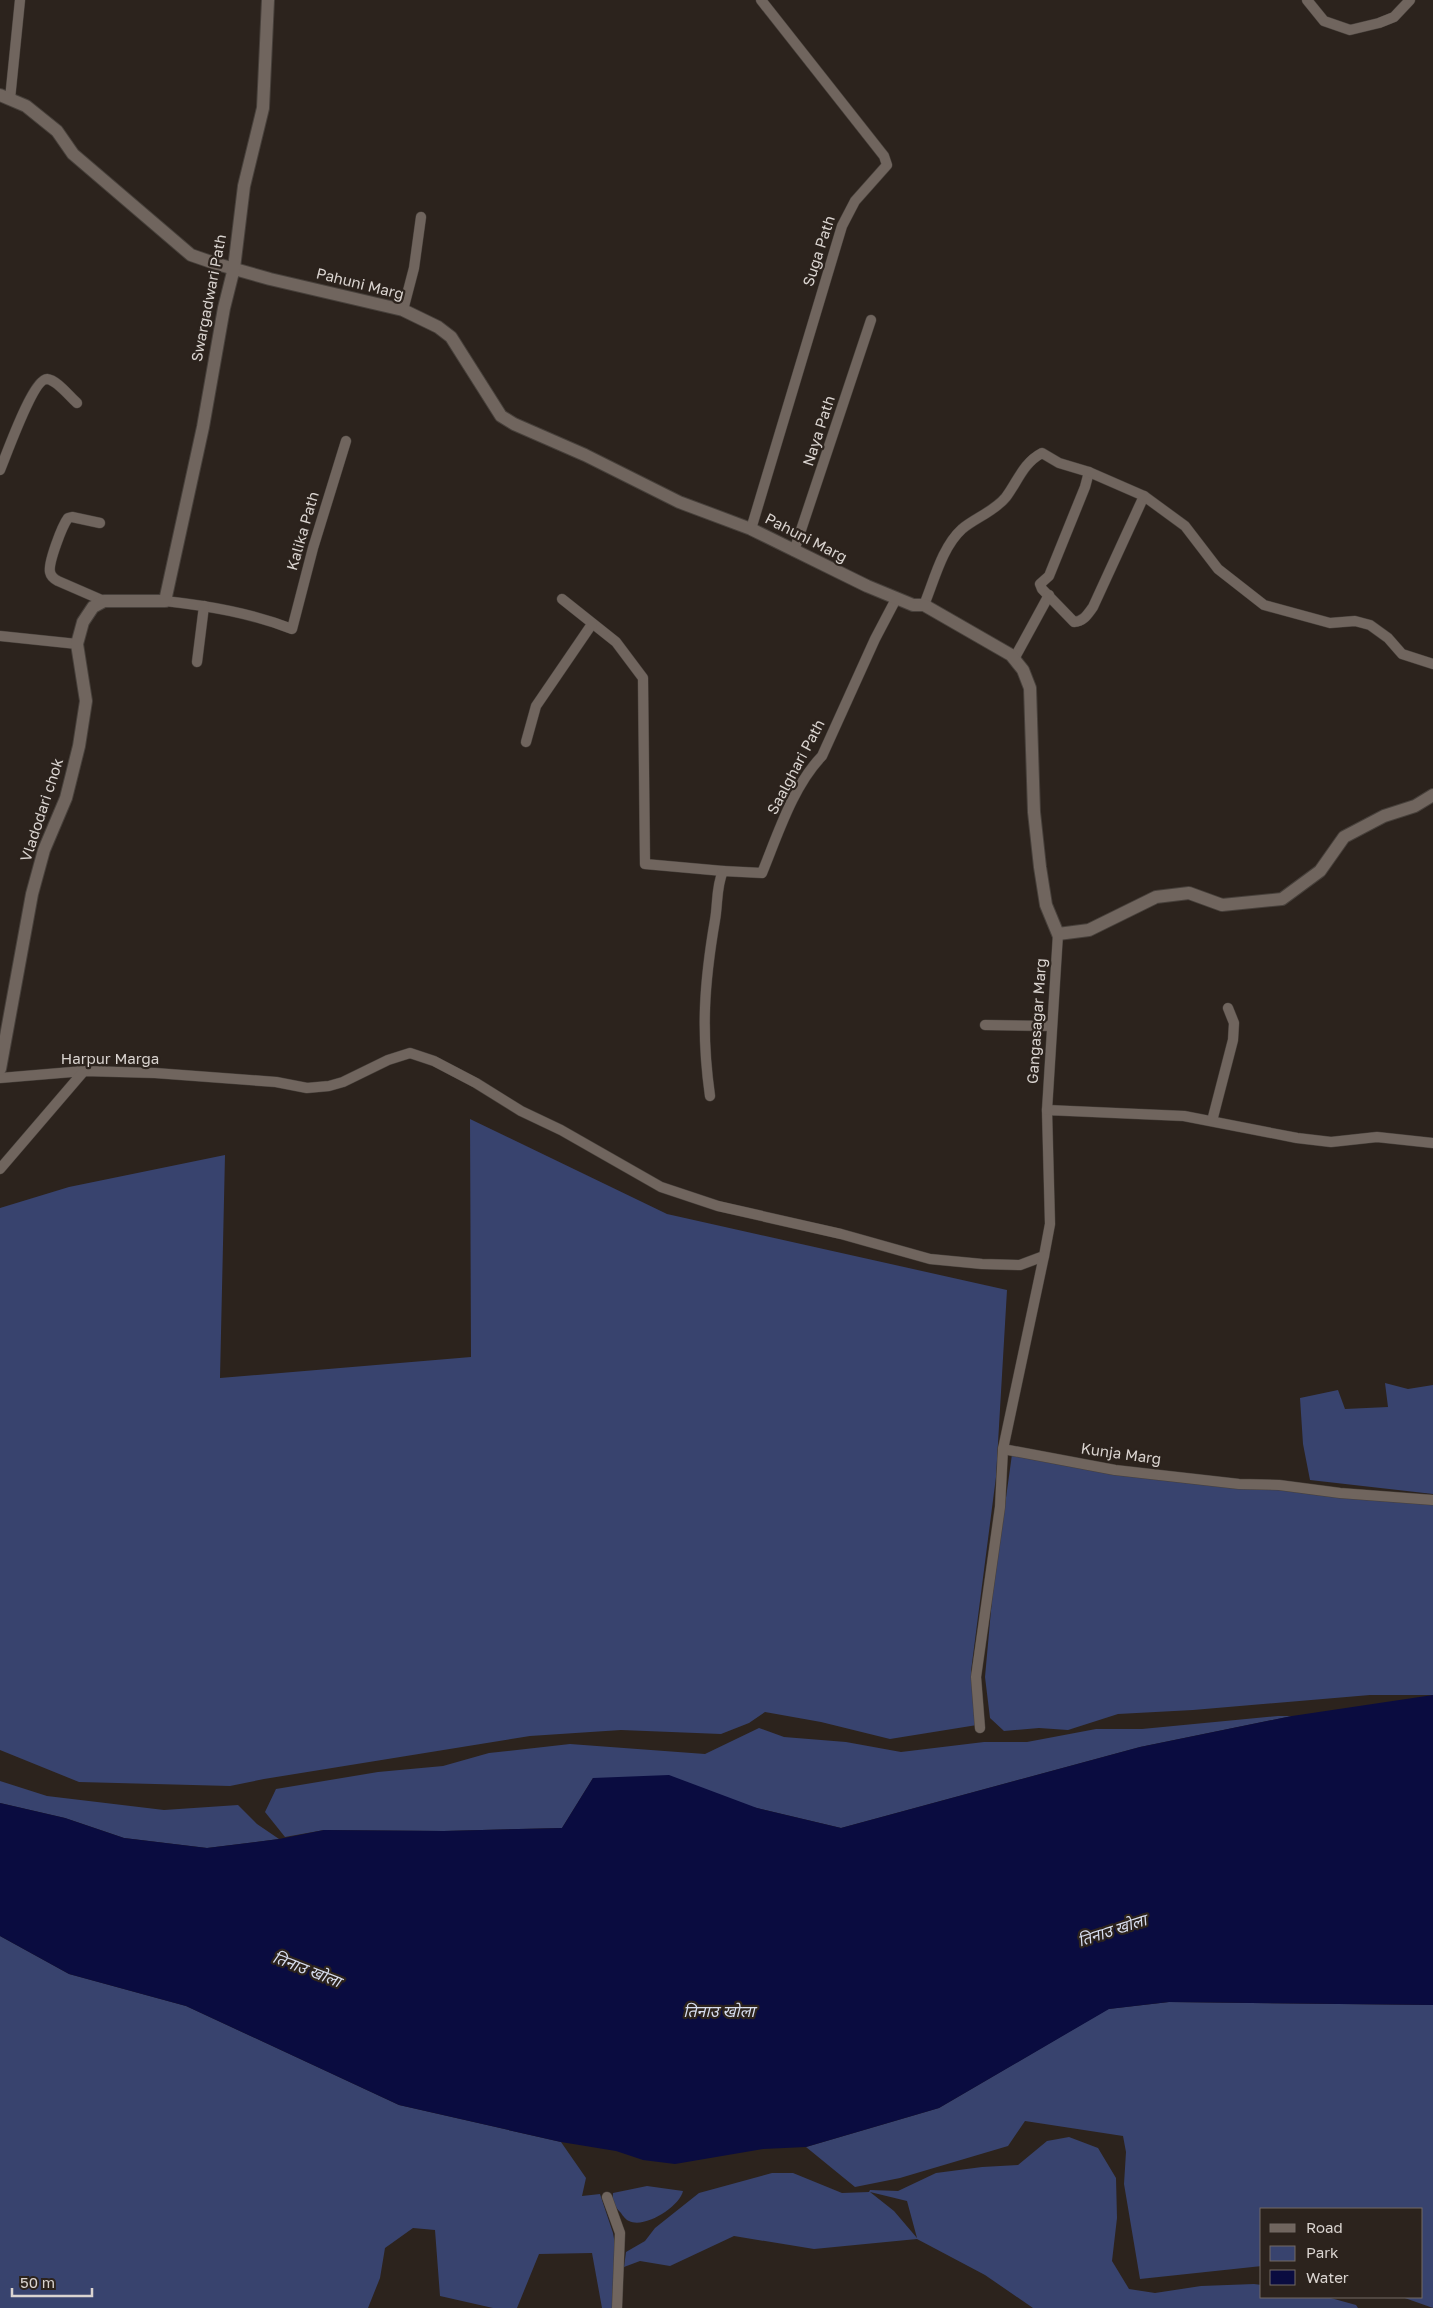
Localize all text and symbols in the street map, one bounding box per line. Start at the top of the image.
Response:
street label: Suga Path [798,213,838,288]
street label: Swargadwari Path [187,232,229,363]
street label: Pahuni Marg [315,263,406,303]
street label: Naya Path [798,393,838,468]
street label: Kalika Path [282,489,322,572]
street label: Pahuni Marg [762,509,851,566]
street label: Saalghari Path [763,716,828,817]
street label: Vladodari chok [16,755,66,864]
street label: Gangasagar Marg [1023,957,1049,1084]
street label: Harpur Marga [61,1049,159,1067]
street label: Kunja Marg [1080,1438,1162,1468]
water label: तिनाउ खोला [1075,1909,1152,1951]
water label: तिनाउ खोला [270,1947,347,1992]
water label: तिनाउ खोला [683,2001,757,2021]
legend [1260,2208,1423,2298]
text: Road [1306,2218,1343,2236]
text: Park [1306,2243,1339,2261]
scale bar [12,2266,92,2298]
text: Water [1306,2268,1349,2286]
text: 50 m [20,2273,55,2291]

